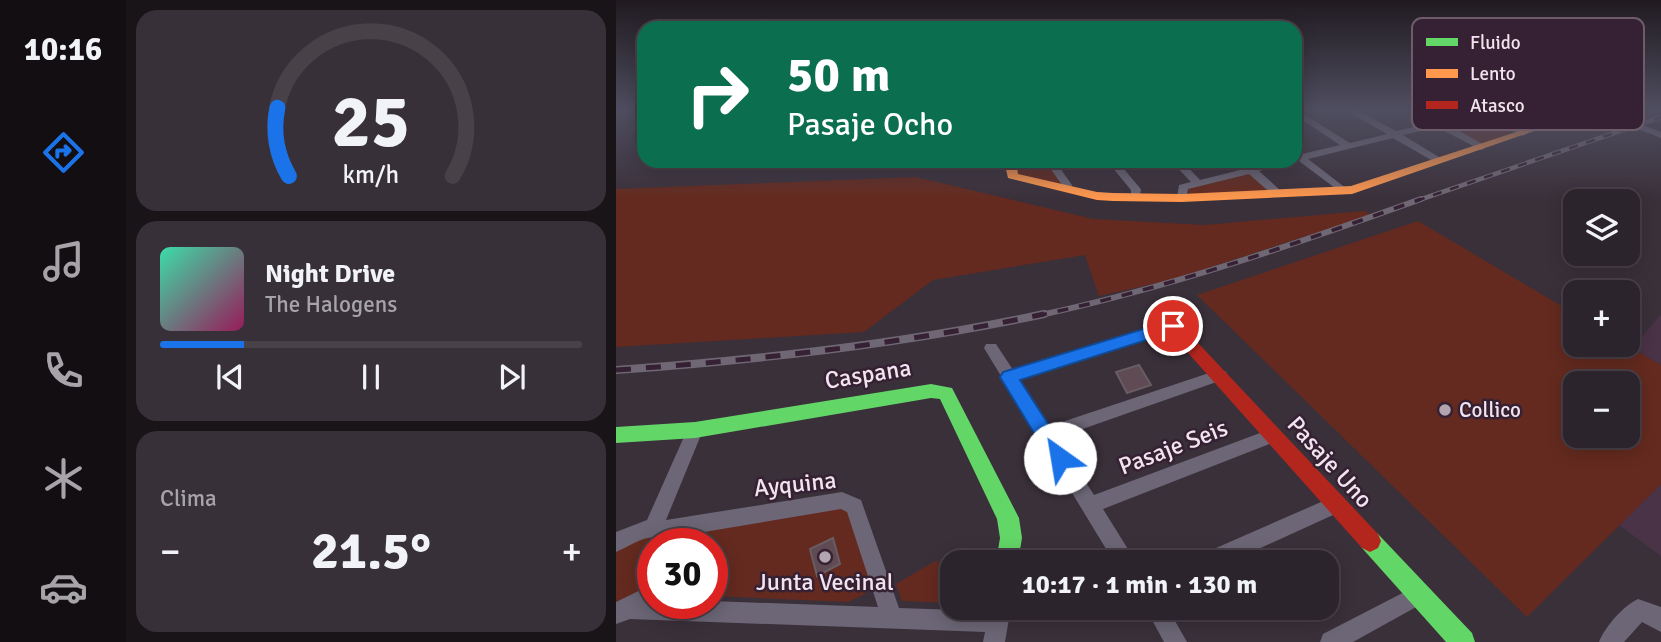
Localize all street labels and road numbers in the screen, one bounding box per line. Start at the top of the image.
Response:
street label: Caspana [823,352,913,396]
street label: Pasaje Uno [1281,410,1379,514]
street label: Pasaje Seis [1114,413,1232,481]
street label: Ayquina [752,465,838,503]

